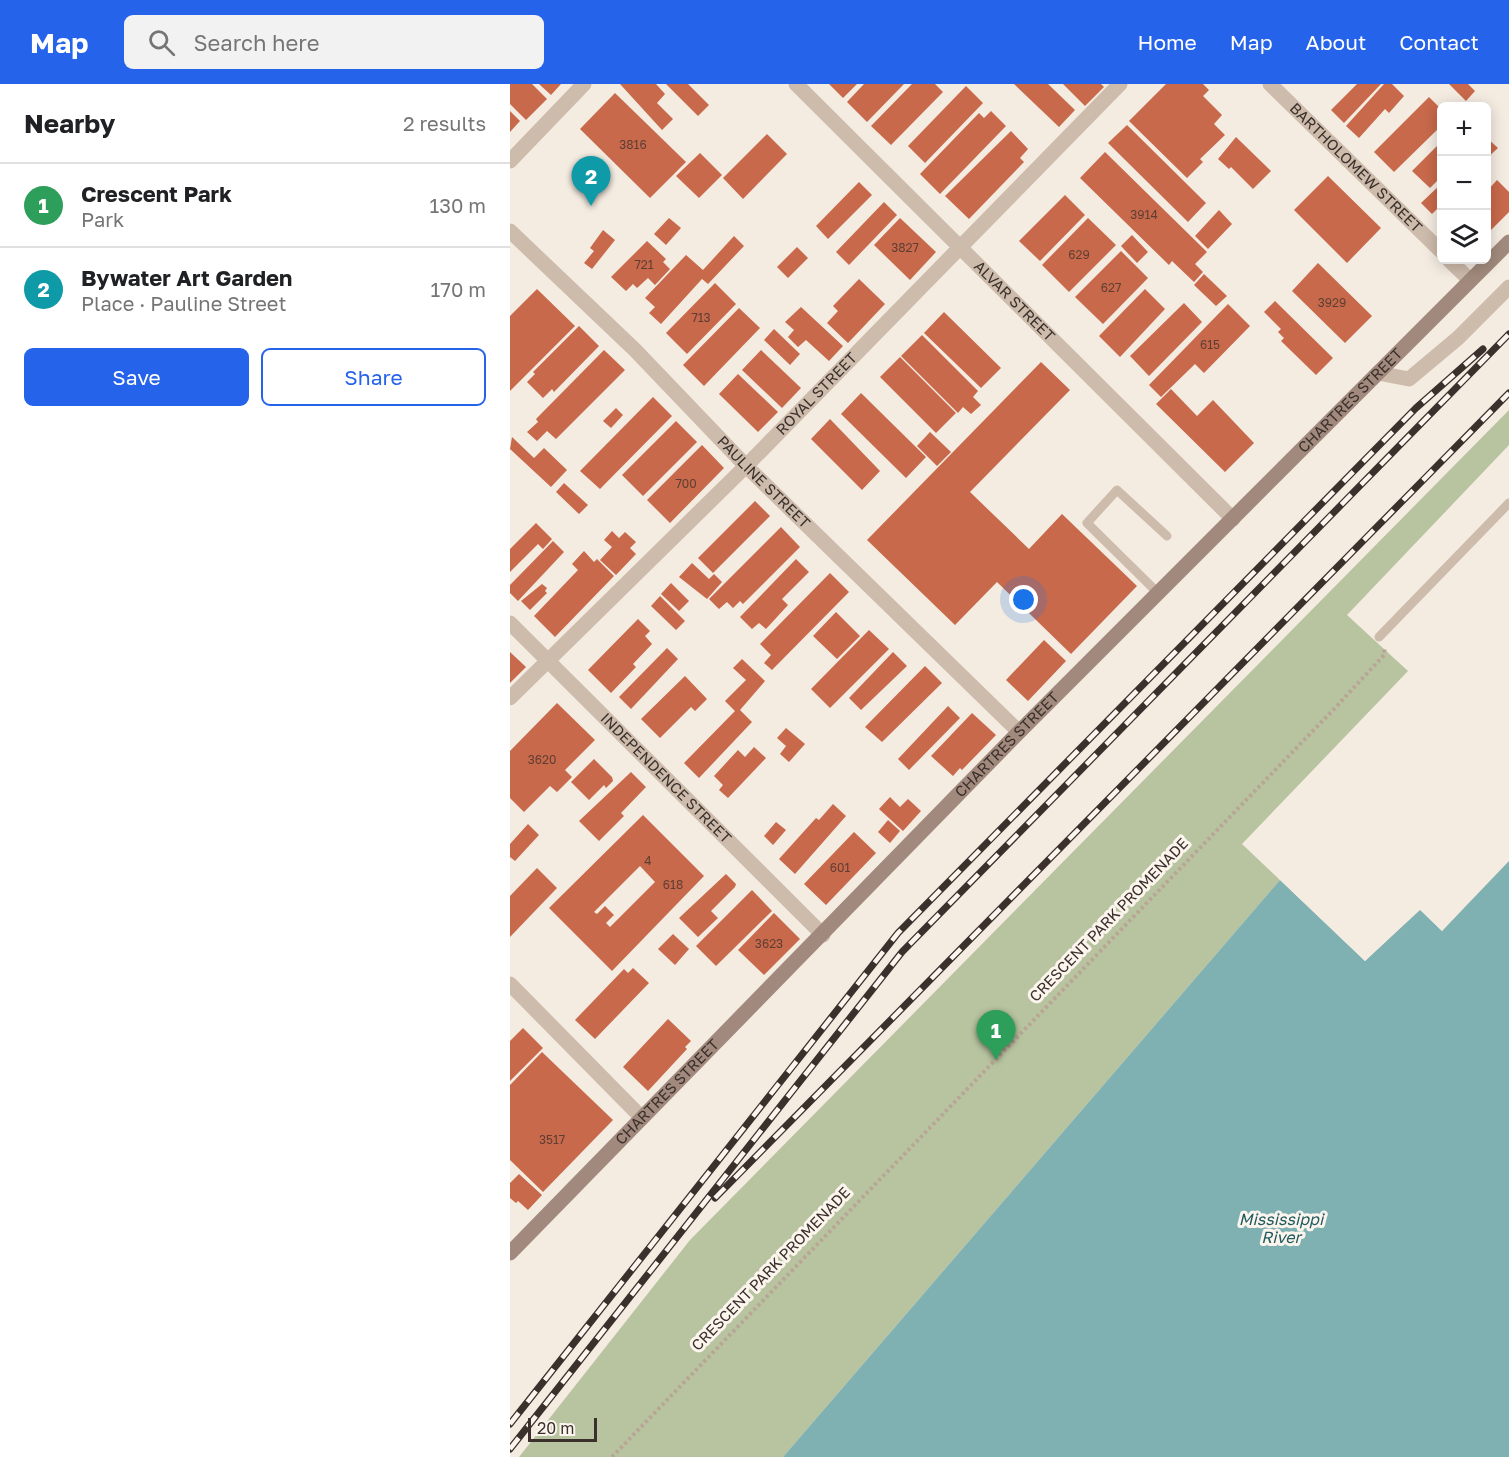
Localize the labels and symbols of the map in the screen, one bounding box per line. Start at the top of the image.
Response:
street label: BARTHOLOMEW STREET [1287,99,1426,236]
house number: 3816 [619,137,647,152]
pin: 2 [572,156,610,206]
house number: 3914 [1130,207,1158,222]
house number: 3827 [891,240,919,255]
house number: 629 [1068,247,1090,262]
house number: 721 [634,257,654,272]
street label: ALVAR STREET [971,257,1059,345]
house number: 627 [1101,280,1121,295]
house number: 3929 [1318,295,1346,310]
house number: 713 [691,310,711,325]
house number: 615 [1200,337,1220,352]
street label: CHARTRES STREET [1294,344,1406,456]
street label: ROYAL STREET [772,348,860,438]
street label: PAULINE STREET [714,432,814,531]
house number: 700 [675,476,697,491]
your location [1009,585,1038,614]
street label: CHARTRES STREET [951,688,1062,800]
street label: INDEPENDENCE STREET [597,709,736,847]
house number: 3620 [528,752,556,767]
street label: CRESCENT PARK PROMENADE [1025,834,1191,1005]
house number: 4 [644,853,652,868]
house number: 601 [830,860,850,875]
house number: 618 [663,877,683,892]
house number: 3623 [755,936,783,951]
pin: 1 [976,1010,1016,1060]
street label: CHARTRES STREET [611,1035,722,1148]
house number: 3517 [539,1132,565,1147]
street label: CRESCENT PARK PROMENADE [687,1183,853,1354]
water label: Mississippi River [1239,1209,1325,1247]
scale bar [528,1415,597,1442]

